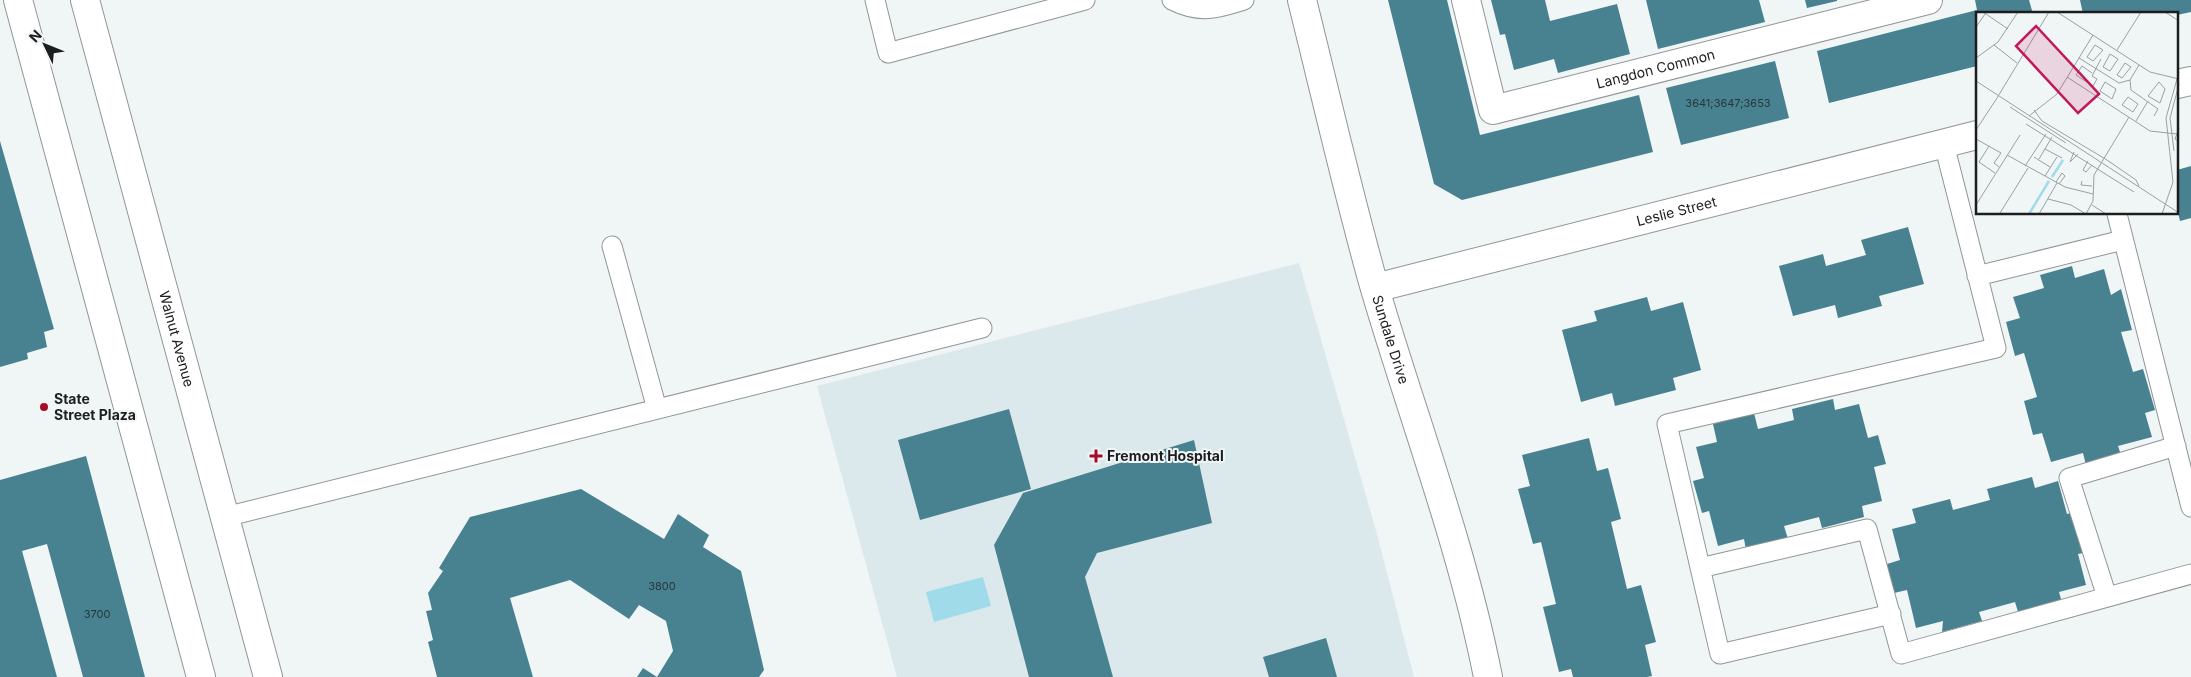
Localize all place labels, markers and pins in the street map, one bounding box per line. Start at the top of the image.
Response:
place label: State Street Plaza [54,390,136,423]
marker: State Street Plaza [38,401,50,413]
place label: Fremont Hospital [1107,447,1224,464]
marker: Fremont Hospital [1089,449,1103,463]

